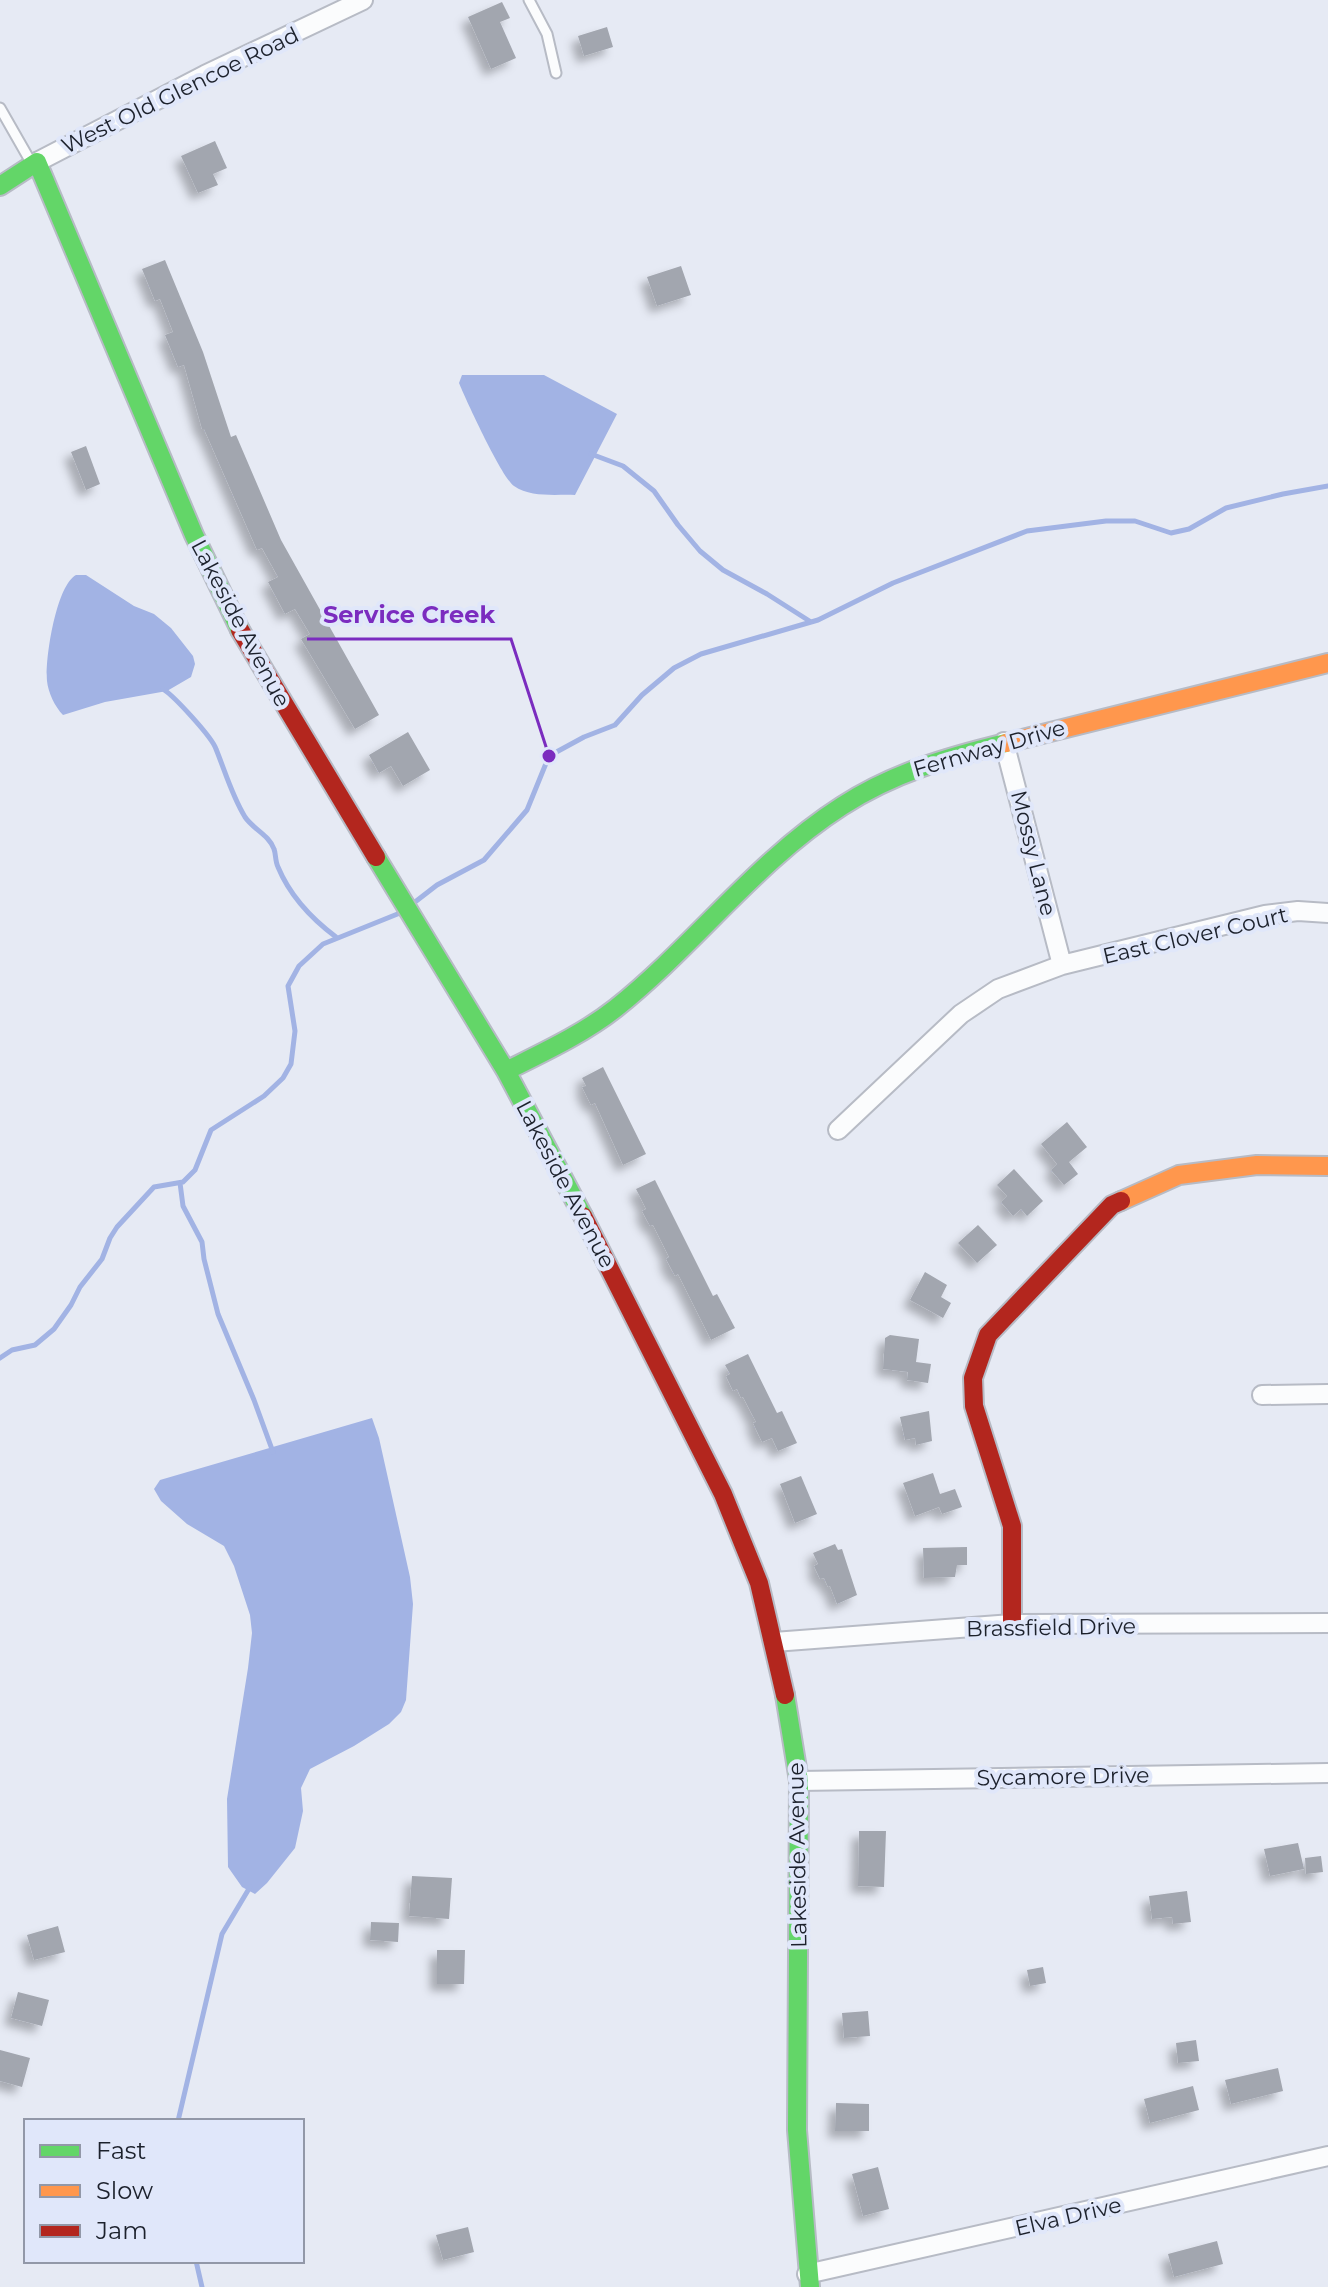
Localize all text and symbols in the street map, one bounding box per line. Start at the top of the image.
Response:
street label: West Old Glencoe Road [57,21,303,160]
street label: Lakeside Avenue [185,535,296,712]
callout: Service Creek [307,591,511,639]
text: Service Creek [323,600,495,629]
street label: Fernway Drive [910,714,1068,783]
street label: Mossy Lane [1005,788,1062,919]
street label: East Clover Court [1100,901,1290,970]
street label: Lakeside Avenue [510,1096,621,1273]
street label: Brassfield Drive [966,1613,1136,1642]
street label: Sycamore Drive [976,1761,1150,1792]
street label: Lakeside Avenue [782,1762,813,1948]
legend [24,2119,304,2263]
text: Fast [96,2136,147,2165]
text: Slow [96,2176,153,2205]
street label: Elva Drive [1012,2191,1124,2242]
text: Jam [95,2216,148,2245]

